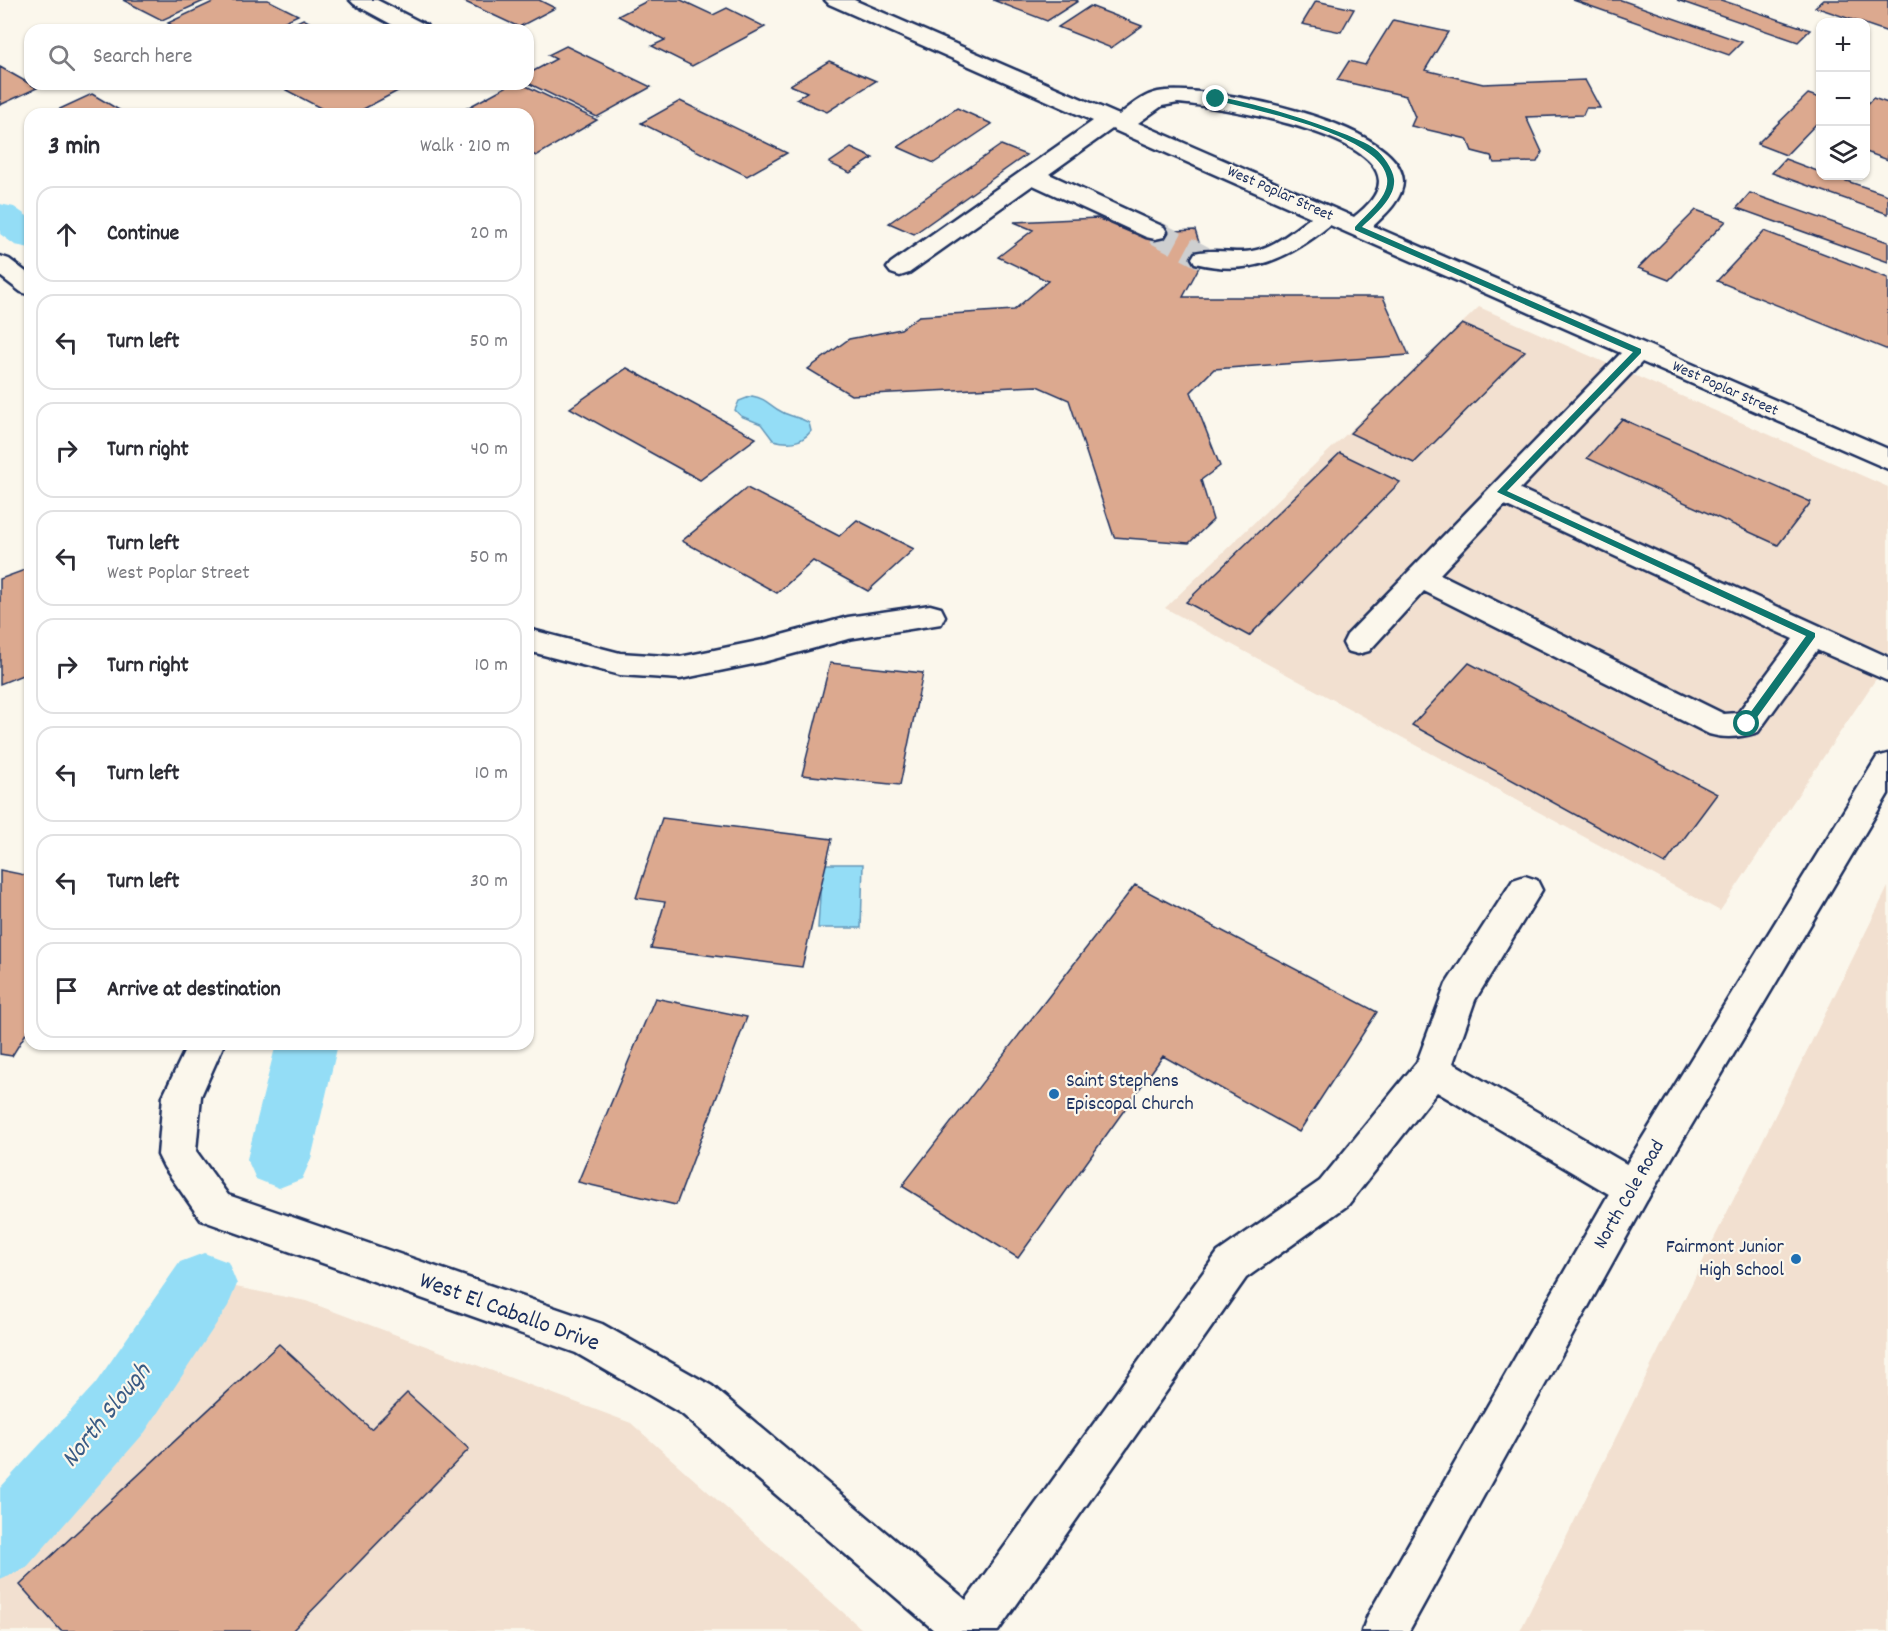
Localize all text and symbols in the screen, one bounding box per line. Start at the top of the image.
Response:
map controls [1816,18,1870,180]
button: + [1816,18,1870,72]
search box [24,24,534,90]
icon: search [45,41,78,74]
text: Search here [93,42,192,73]
button: − [1816,72,1870,126]
route end [1202,85,1228,111]
button: layers [1816,126,1870,180]
text: 3 min [48,129,100,166]
text: Walk · 210 m [420,133,510,161]
street label: West Poplar Street [1223,160,1337,228]
icon: ahead [50,218,83,251]
text: Continue [107,219,179,250]
text: 20 m [470,220,508,248]
icon: left [50,326,83,359]
text: Turn left [107,327,179,358]
text: 50 m [470,328,508,356]
street label: West Poplar Street [1668,355,1782,423]
icon: right [50,434,83,467]
text: Turn right [107,435,189,466]
text: 40 m [470,436,508,464]
text: Turn left [107,529,179,560]
icon: left [50,542,83,575]
text: 50 m [470,544,508,572]
text: West Poplar Street [107,560,250,588]
icon: right [50,650,83,683]
text: Turn right [107,651,189,682]
text: 10 m [474,652,508,680]
route start [1733,710,1759,736]
icon: left [50,758,83,791]
text: Turn left [107,759,179,790]
text: 10 m [474,760,508,788]
icon: left [50,866,83,899]
text: Turn left [107,867,179,898]
text: 30 m [470,868,508,896]
icon: arrive [50,974,83,1007]
text: Arrive at destination [107,975,281,1006]
place label: Saint Stephens Episcopal Church [1066,1068,1194,1119]
marker: Saint Stephens Episcopal Church [1047,1087,1061,1101]
street label: North Cole Road [1587,1135,1673,1255]
place label: Fairmont Junior High School [1666,1234,1785,1285]
marker: Fairmont Junior High School [1789,1252,1803,1266]
street label: West El Caballo Drive [414,1265,604,1361]
water label: North Slough [53,1355,161,1476]

